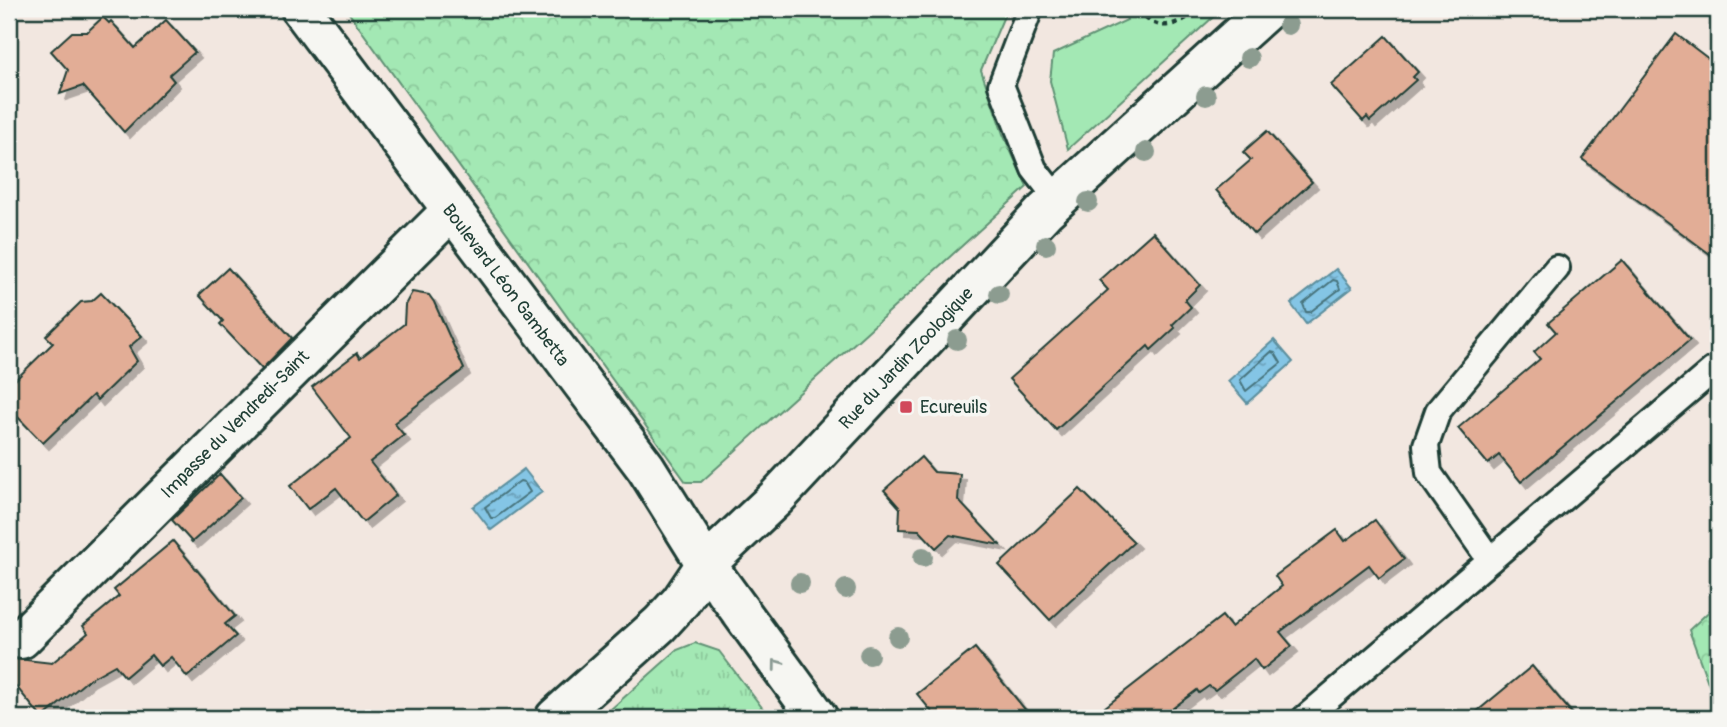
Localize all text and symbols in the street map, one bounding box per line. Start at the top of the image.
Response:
street label: Boulevard Léon Gambetta [437,200,574,371]
street label: Rue du Jardin Zoologique [834,282,978,434]
street label: Impasse du Vendredi-Saint [156,345,315,503]
place label: Ecureuils [920,396,987,419]
marker: Ecureuils [898,399,914,415]
one-way arrow [773,659,786,672]

